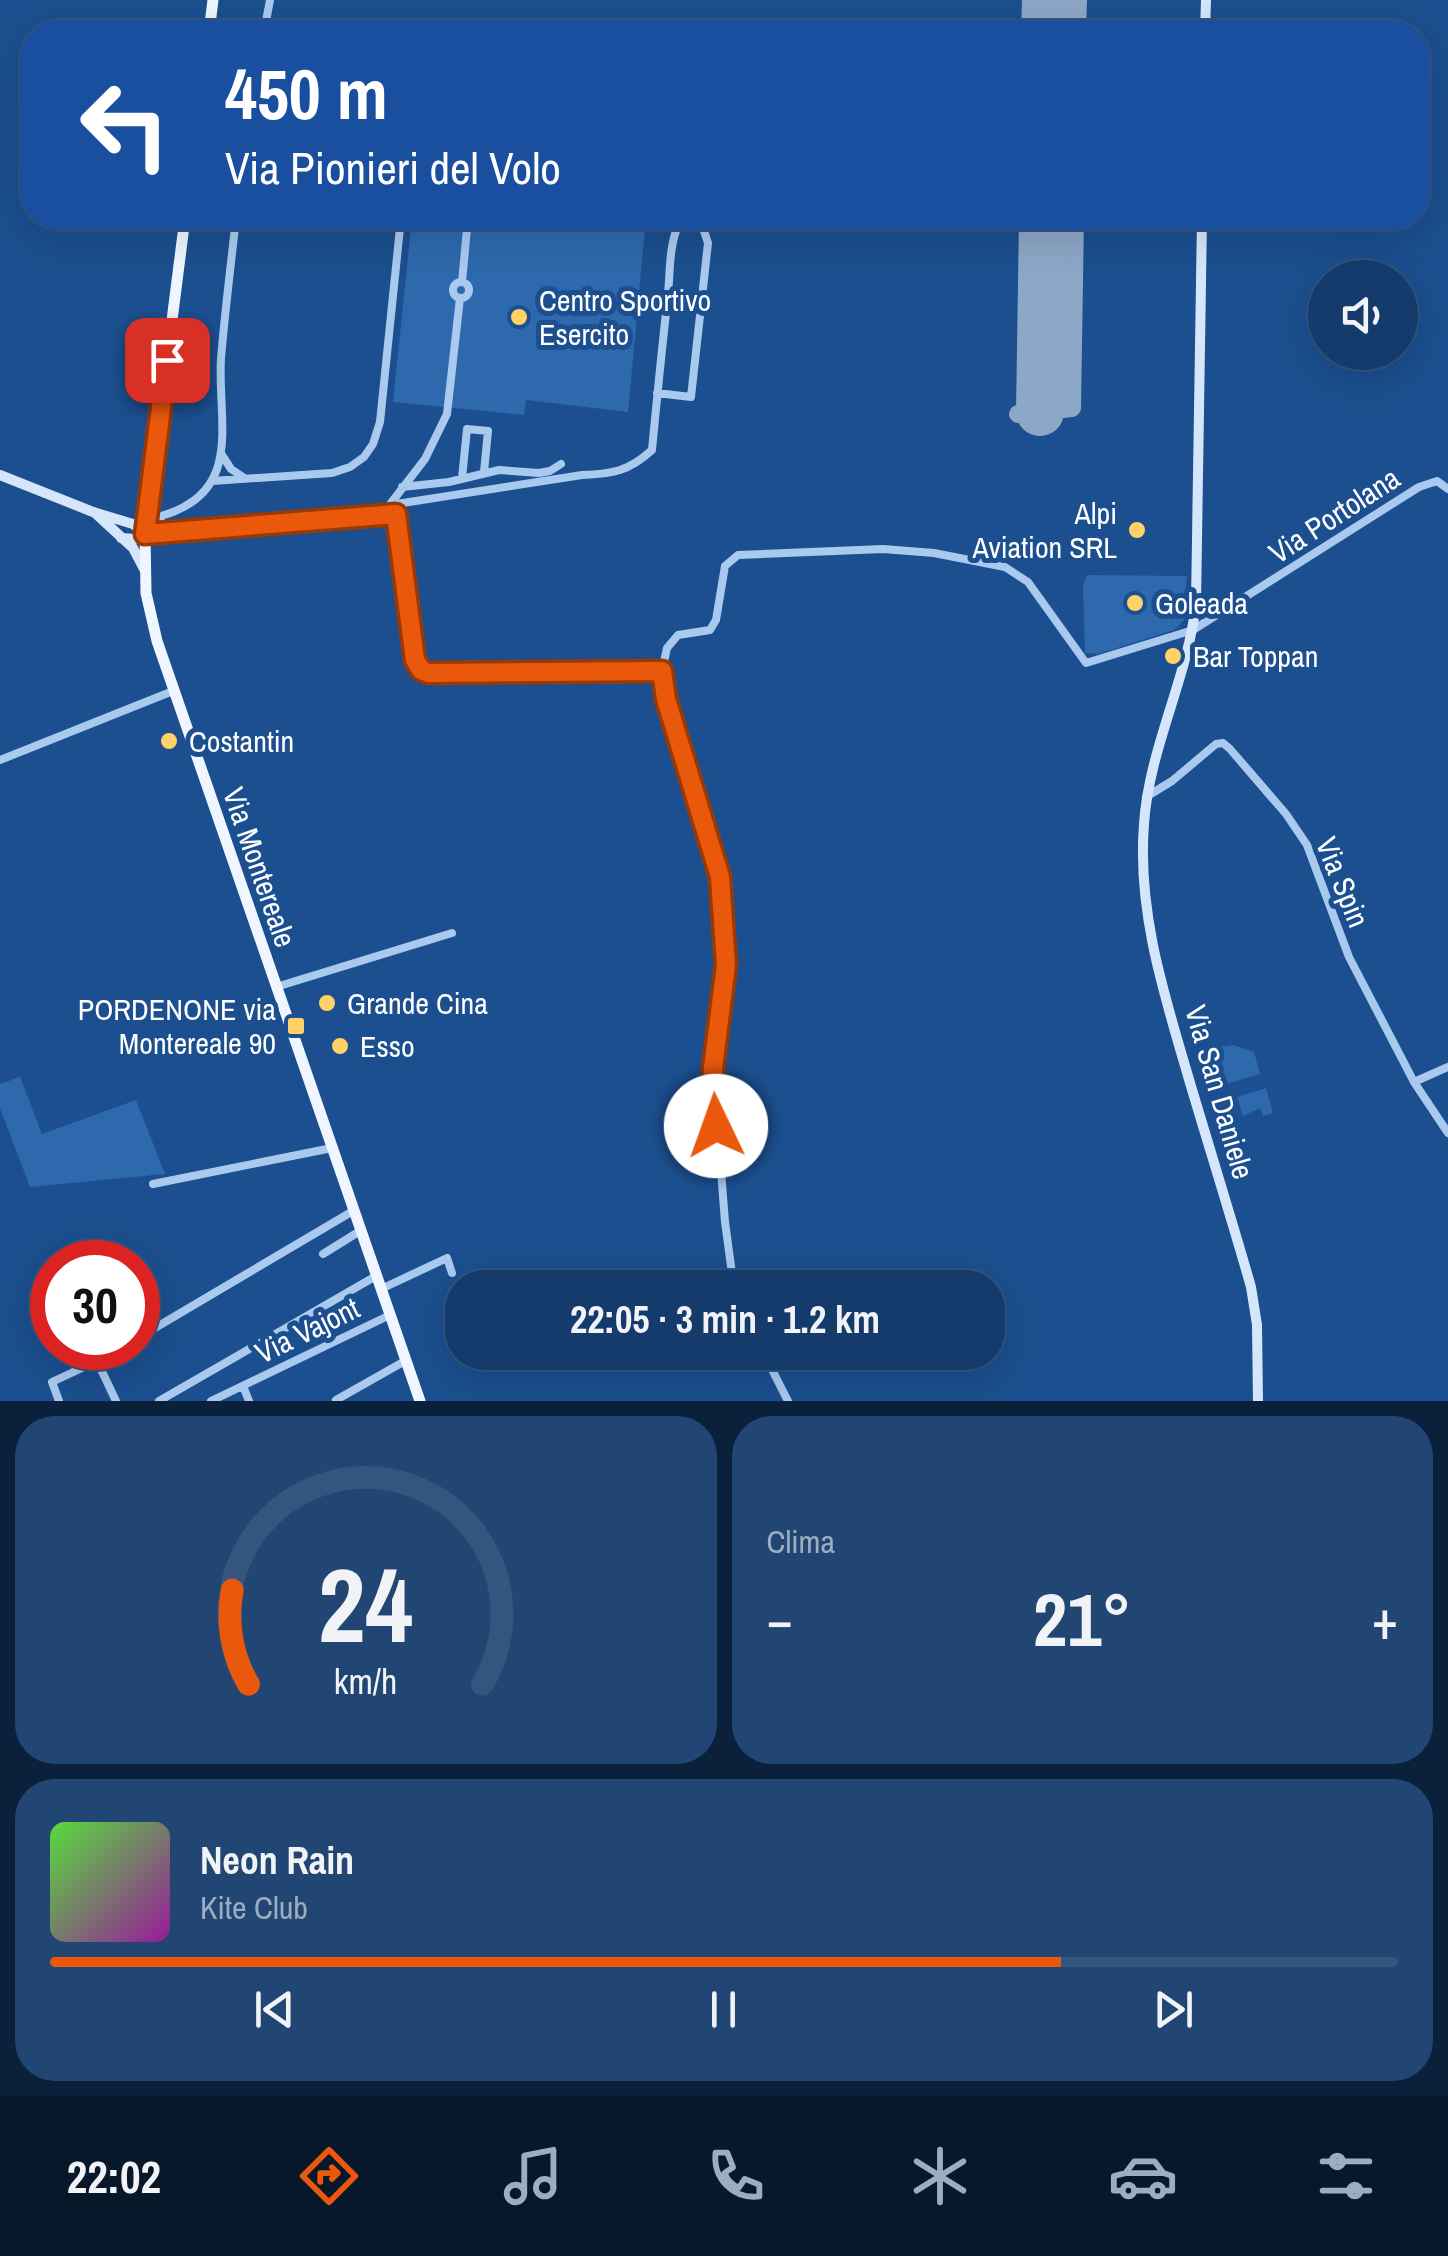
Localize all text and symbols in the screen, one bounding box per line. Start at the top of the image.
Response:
text: 450 m [225,47,388,141]
icon: left [60,60,190,190]
text: Via Pionieri del Volo [225,137,561,198]
map controls [1308,260,1418,370]
button: sound [1308,260,1418,370]
place label: Centro Sportivo Esercito [539,280,711,354]
marker: Centro Sportivo Esercito [508,306,530,328]
pin [125,318,210,403]
icon: arrive [140,333,195,388]
street label: Via Portolana [1261,458,1407,572]
place label: Alpi Aviation SRL [971,493,1117,567]
marker: Alpi Aviation SRL [1126,519,1148,541]
place label: Goleada [1155,583,1248,623]
marker: Goleada [1124,592,1146,614]
place label: Bar Toppan [1193,636,1318,676]
marker: Bar Toppan [1162,645,1184,667]
place label: Costantin [189,721,294,761]
marker: Costantin [158,730,180,752]
street label: Via Montereale [214,782,306,952]
street label: Via Spin [1307,831,1379,933]
place label: Grande Cina [347,983,488,1023]
place label: PORDENONE via Montereale 90 [78,989,276,1063]
marker: Grande Cina [316,992,338,1014]
street label: Via San Daniele [1176,1001,1264,1183]
marker: PORDENONE via Montereale 90 [285,1015,307,1037]
place label: Esso [360,1026,415,1066]
marker: Esso [329,1035,351,1057]
position arrow [664,1074,768,1178]
speed limit sign: 30 [30,1240,160,1370]
street label: Via Vajont [248,1288,366,1372]
text: 22:05 · 3 min · 1.2 km [570,1294,880,1345]
text: Clima [767,1520,835,1563]
text: 24 [318,1534,413,1674]
text: 21° [1033,1568,1131,1669]
text: − [767,1582,793,1656]
text: + [1372,1582,1398,1656]
text: km/h [334,1657,398,1705]
text: Neon Rain [200,1835,354,1886]
text: Kite Club [200,1886,308,1929]
icon: previous [247,1982,302,2037]
icon: pause [696,1982,751,2037]
icon: next [1146,1982,1201,2037]
icon: directions [294,2141,364,2211]
icon: music [498,2141,568,2211]
icon: phone [701,2141,771,2211]
icon: climate [905,2141,975,2211]
icon: car [1108,2141,1178,2211]
icon: filters [1311,2141,1381,2211]
text: 22:02 [67,2146,161,2207]

